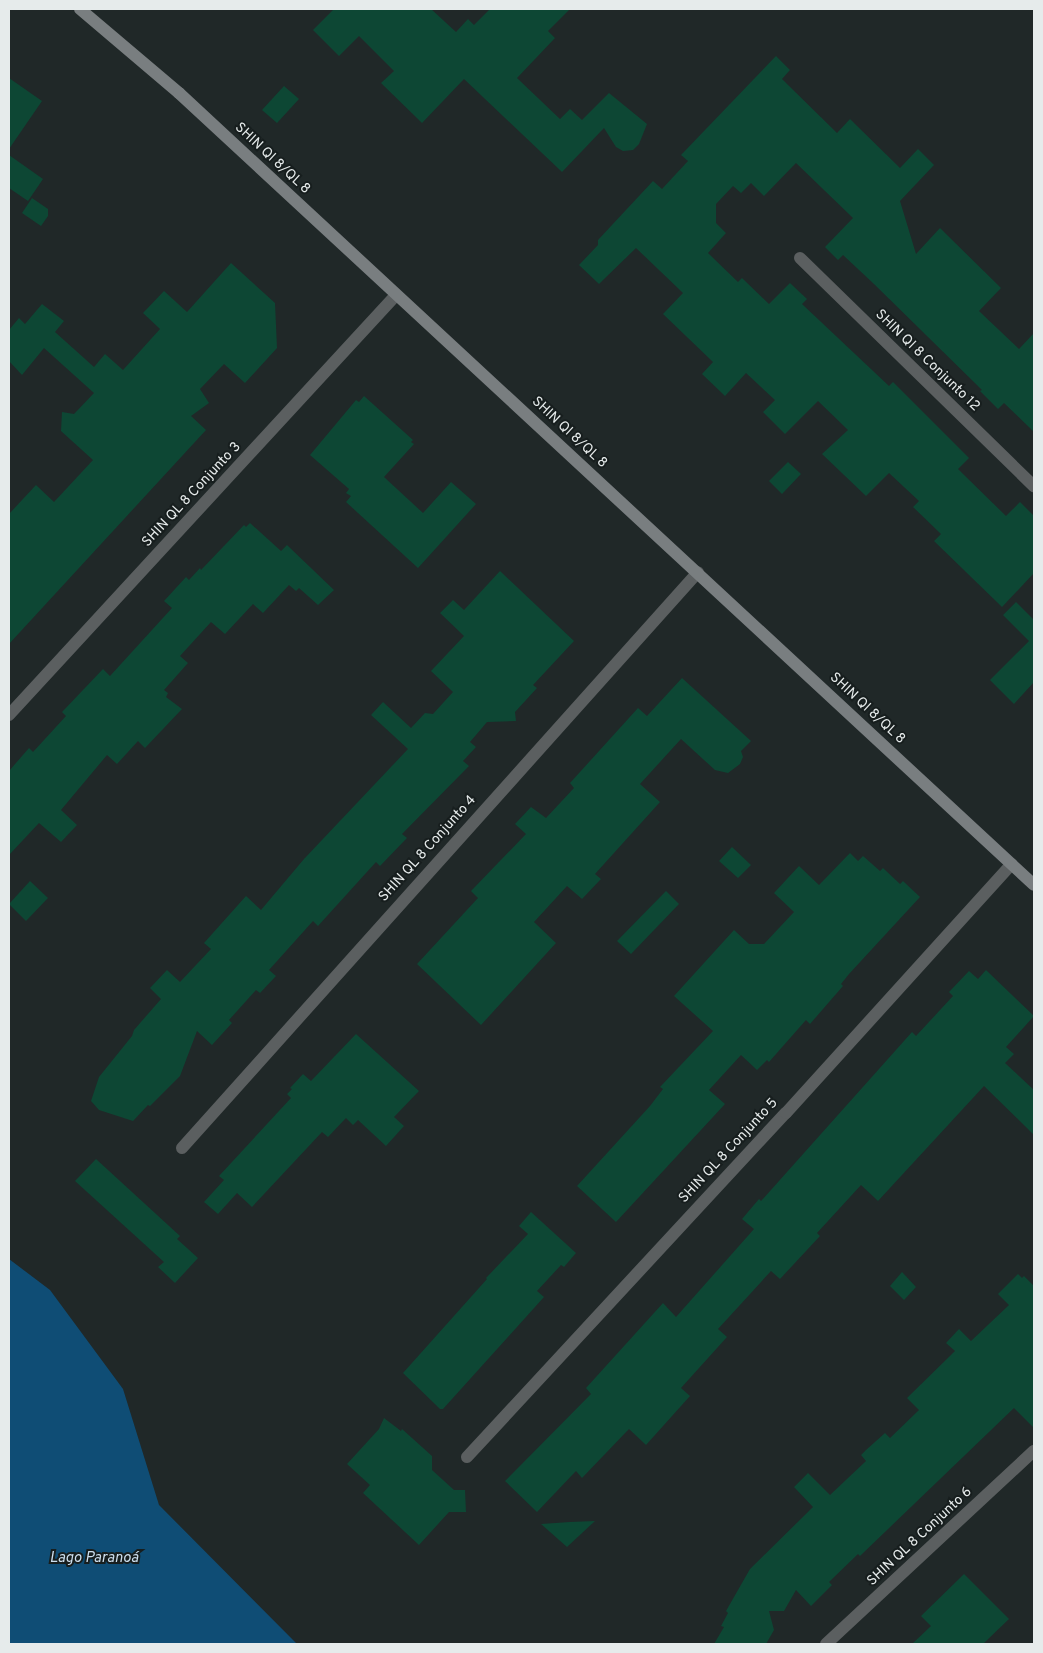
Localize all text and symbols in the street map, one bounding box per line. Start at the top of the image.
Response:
street label: SHIN QI 8/QL 8 [231,120,313,198]
street label: SHIN QI 8 Conjunto 12 [871,307,983,415]
street label: SHIN QI 8/QL 8 [528,394,610,472]
street label: SHIN QL 8 Conjunto 3 [139,439,245,551]
street label: SHIN QI 8/QL 8 [826,670,908,748]
street label: SHIN QL 8 Conjunto 4 [376,792,480,906]
street label: SHIN QL 8 Conjunto 5 [676,1095,782,1207]
street label: SHIN QL 8 Conjunto 6 [864,1484,976,1590]
water label: Lago Paranoá [50,1550,138,1568]

